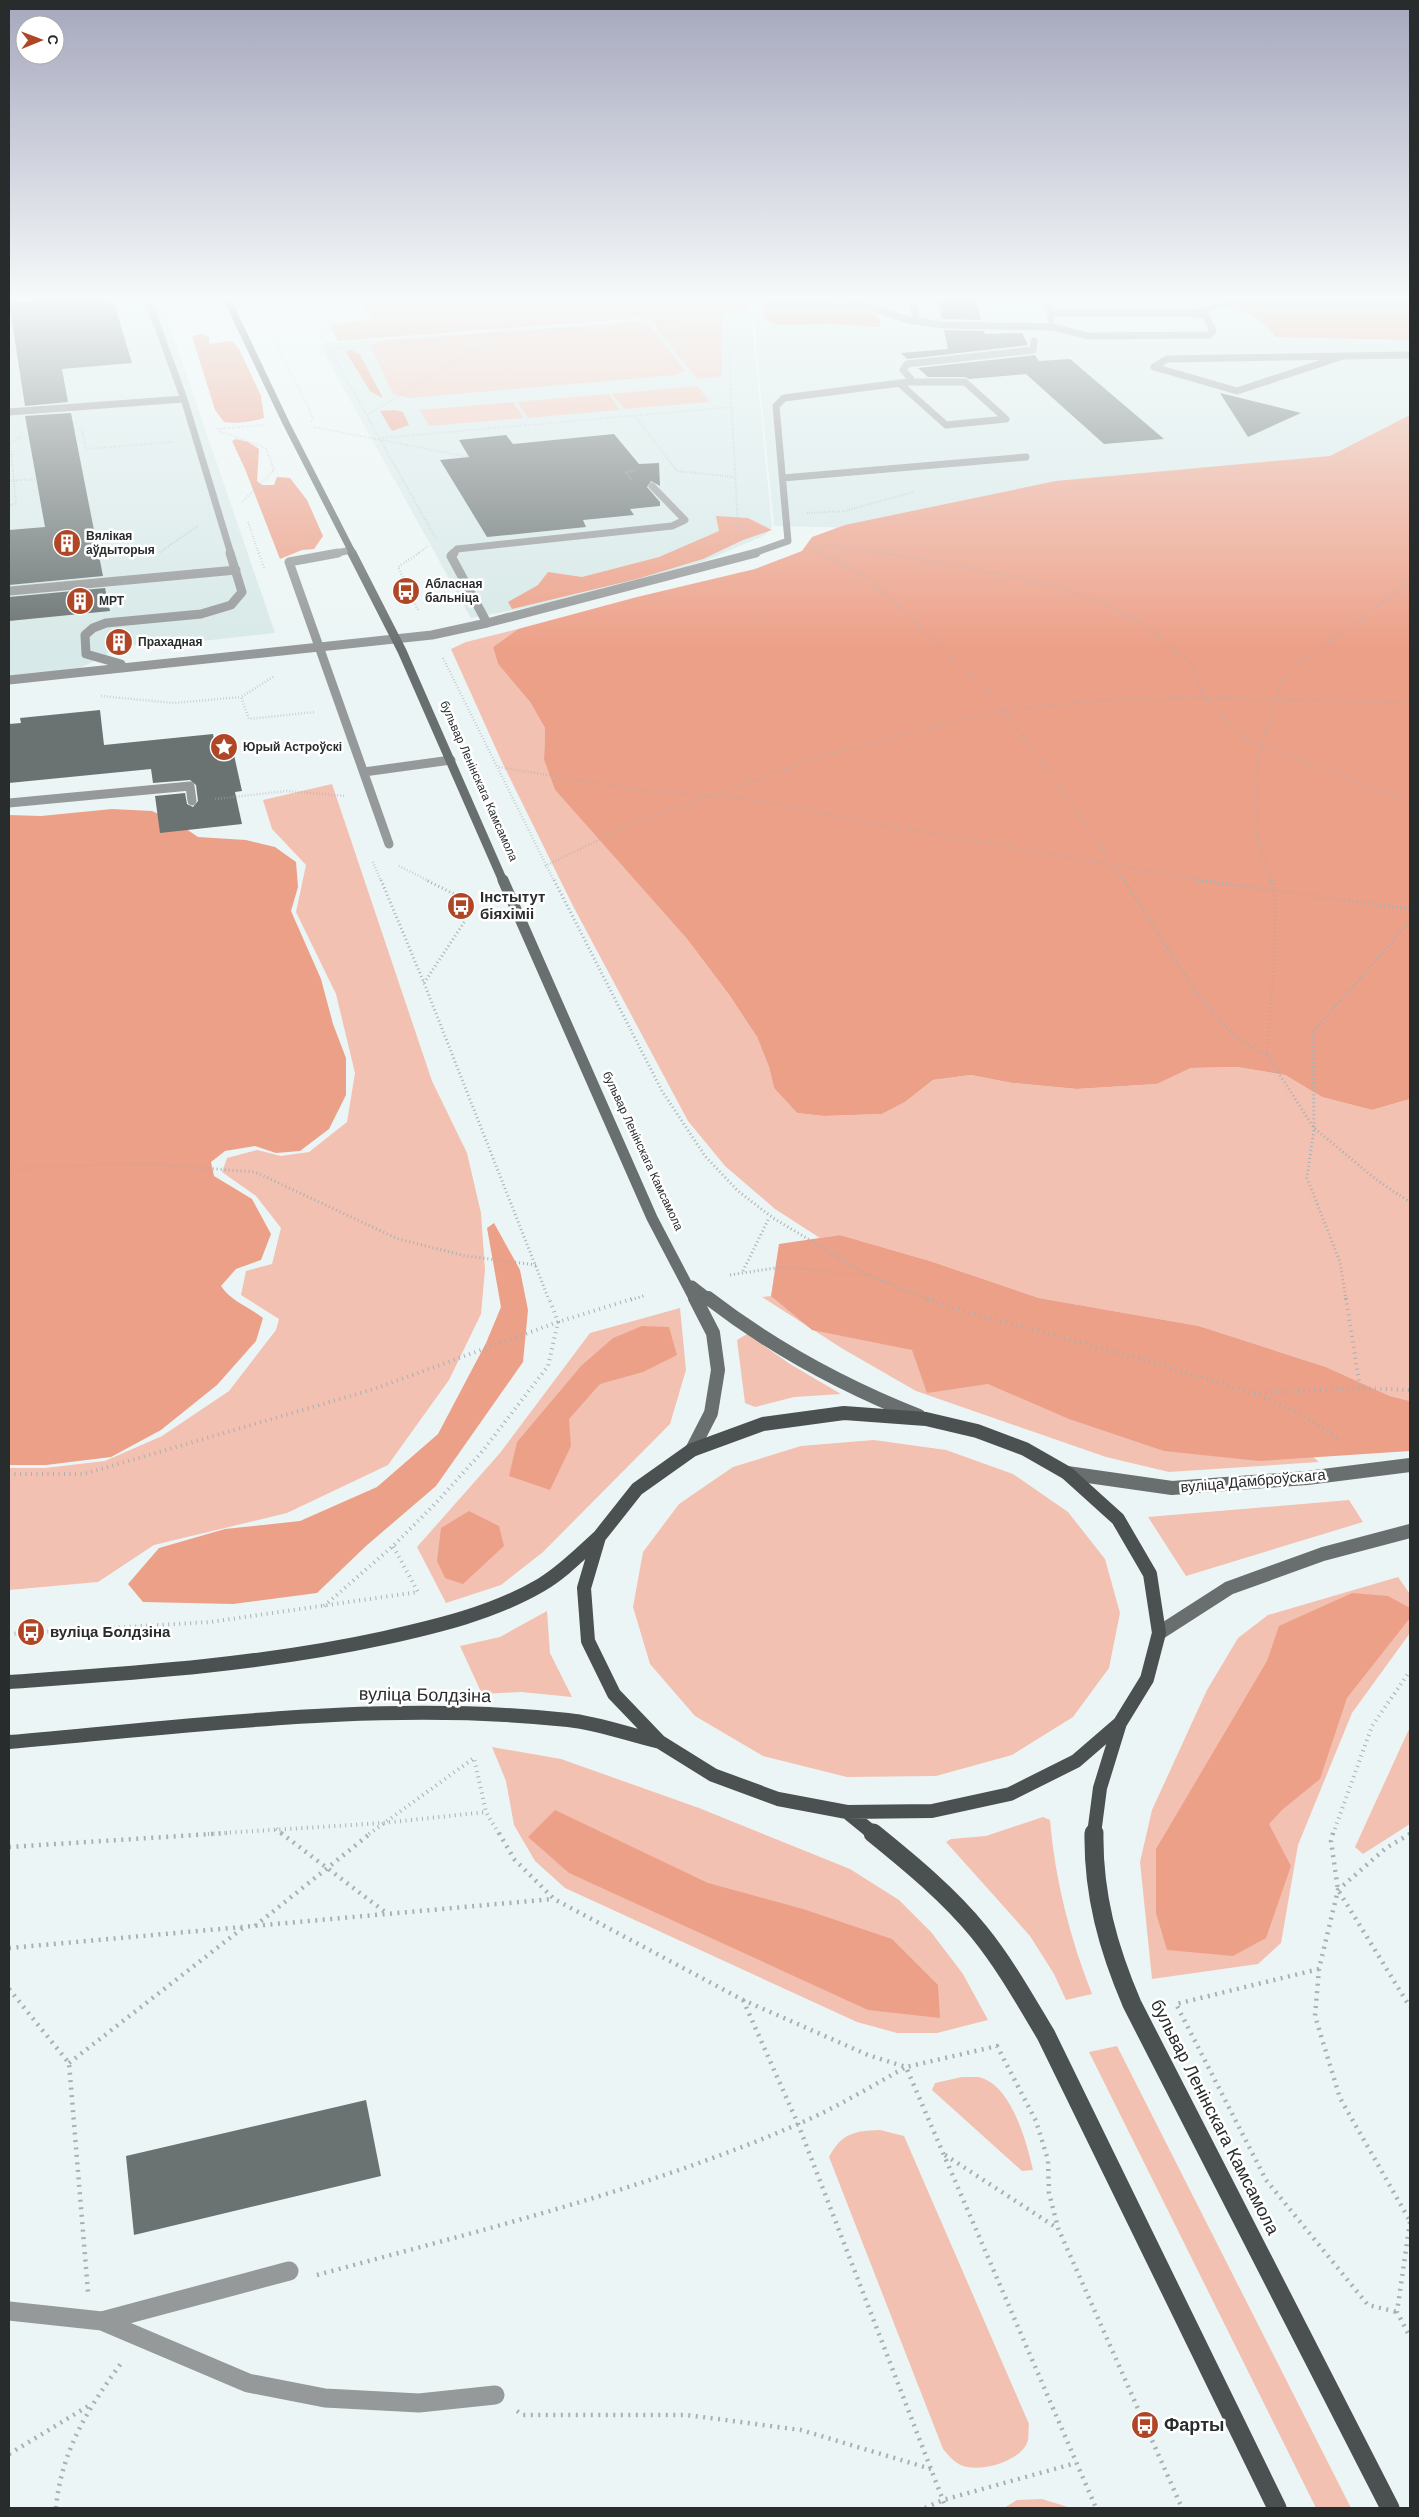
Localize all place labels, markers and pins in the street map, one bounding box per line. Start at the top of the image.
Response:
building icon: Вялікая аўдыторыя [52,528,82,558]
place label: Вялікая аўдыторыя [86,529,155,557]
bus stop icon: Абласная бальніца [391,576,421,606]
place label: Абласная бальніца [425,577,483,605]
building icon: МРТ [65,586,95,616]
place label: МРТ [99,594,125,608]
building icon: Прахадная [104,627,134,657]
place label: Прахадная [138,635,203,649]
place icon: Юрый Астроўскі [209,732,239,762]
place label: Юрый Астроўскі [243,740,342,754]
place label: Інстытут біяхіміі [480,888,545,922]
bus stop icon: Інстытут біяхіміі [446,891,476,921]
bus stop icon: вуліца Болдзіна [16,1617,46,1647]
place label: вуліца Болдзіна [50,1623,171,1640]
bus stop icon: Фарты [1130,2410,1160,2440]
place label: Фарты [1164,2415,1224,2435]

